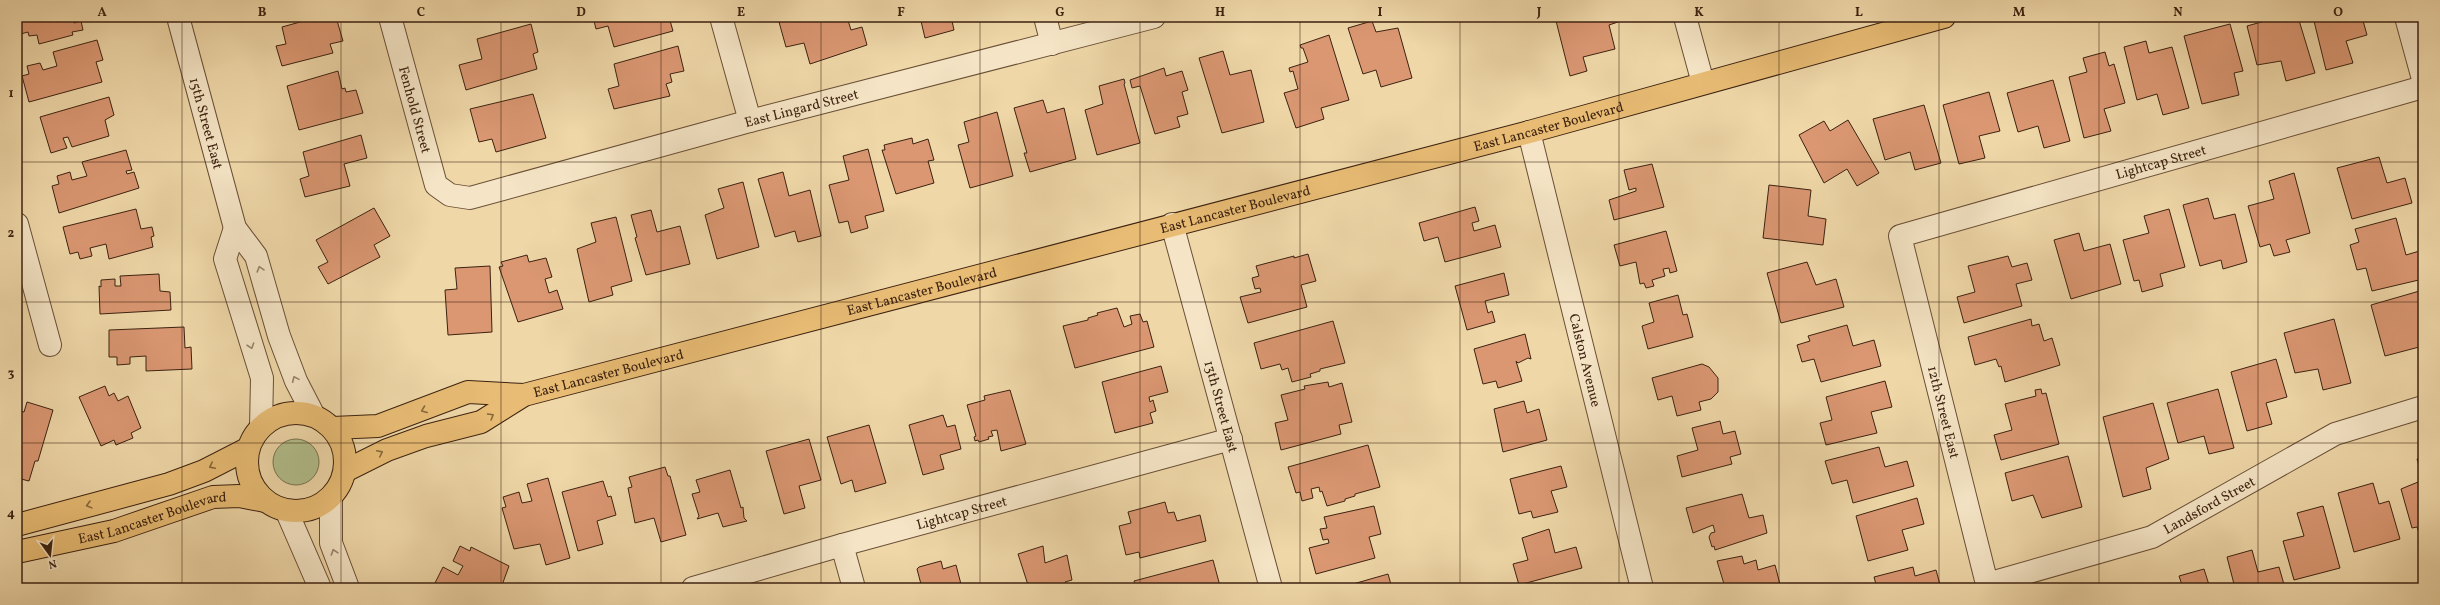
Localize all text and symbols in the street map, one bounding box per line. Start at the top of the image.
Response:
text: A [97,4,107,22]
text: B [258,4,267,22]
text: C [417,4,425,22]
text: D [576,4,586,22]
text: E [737,4,745,22]
text: F [897,4,905,22]
text: G [1055,4,1065,22]
text: H [1215,4,1225,22]
text: I [1378,4,1383,22]
text: J [1536,4,1542,22]
text: K [1694,4,1704,22]
text: L [1855,4,1863,22]
text: M [2013,4,2026,22]
text: N [2173,4,2183,22]
text: O [2333,4,2343,22]
street label: Fenhold Street [393,64,435,156]
street label: 15th Street East [184,76,227,172]
text: 1 [8,85,14,103]
street label: East Lingard Street [743,85,861,133]
street label: East Lancaster Boulevard [1472,98,1626,157]
street label: Lightcap Street [2114,141,2209,185]
street label: East Lancaster Boulevard [1158,182,1313,239]
text: 2 [8,225,15,243]
street label: East Lancaster Boulevard [845,264,999,321]
one-way arrow [256,266,265,273]
street label: Calston Avenue [1563,312,1605,409]
one-way arrow [247,342,255,349]
street label: East Lancaster Boulevard [531,346,686,403]
street label: 13th Street East [1199,359,1242,455]
street label: 12th Street East [1922,364,1963,461]
text: 3 [8,365,15,383]
one-way arrow [292,376,300,384]
one-way arrow [421,405,428,413]
one-way arrow [487,413,494,420]
one-way arrow [376,450,384,458]
one-way arrow [209,461,217,469]
street label: Landsford Street [2160,473,2259,540]
street label: East Lancaster Boulevard [77,488,227,549]
street label: Lightcap Street [915,492,1009,535]
one-way arrow [86,501,93,509]
text: 4 [7,505,15,523]
north arrow [30,535,70,575]
one-way arrow [330,548,339,555]
text: N [46,555,58,571]

